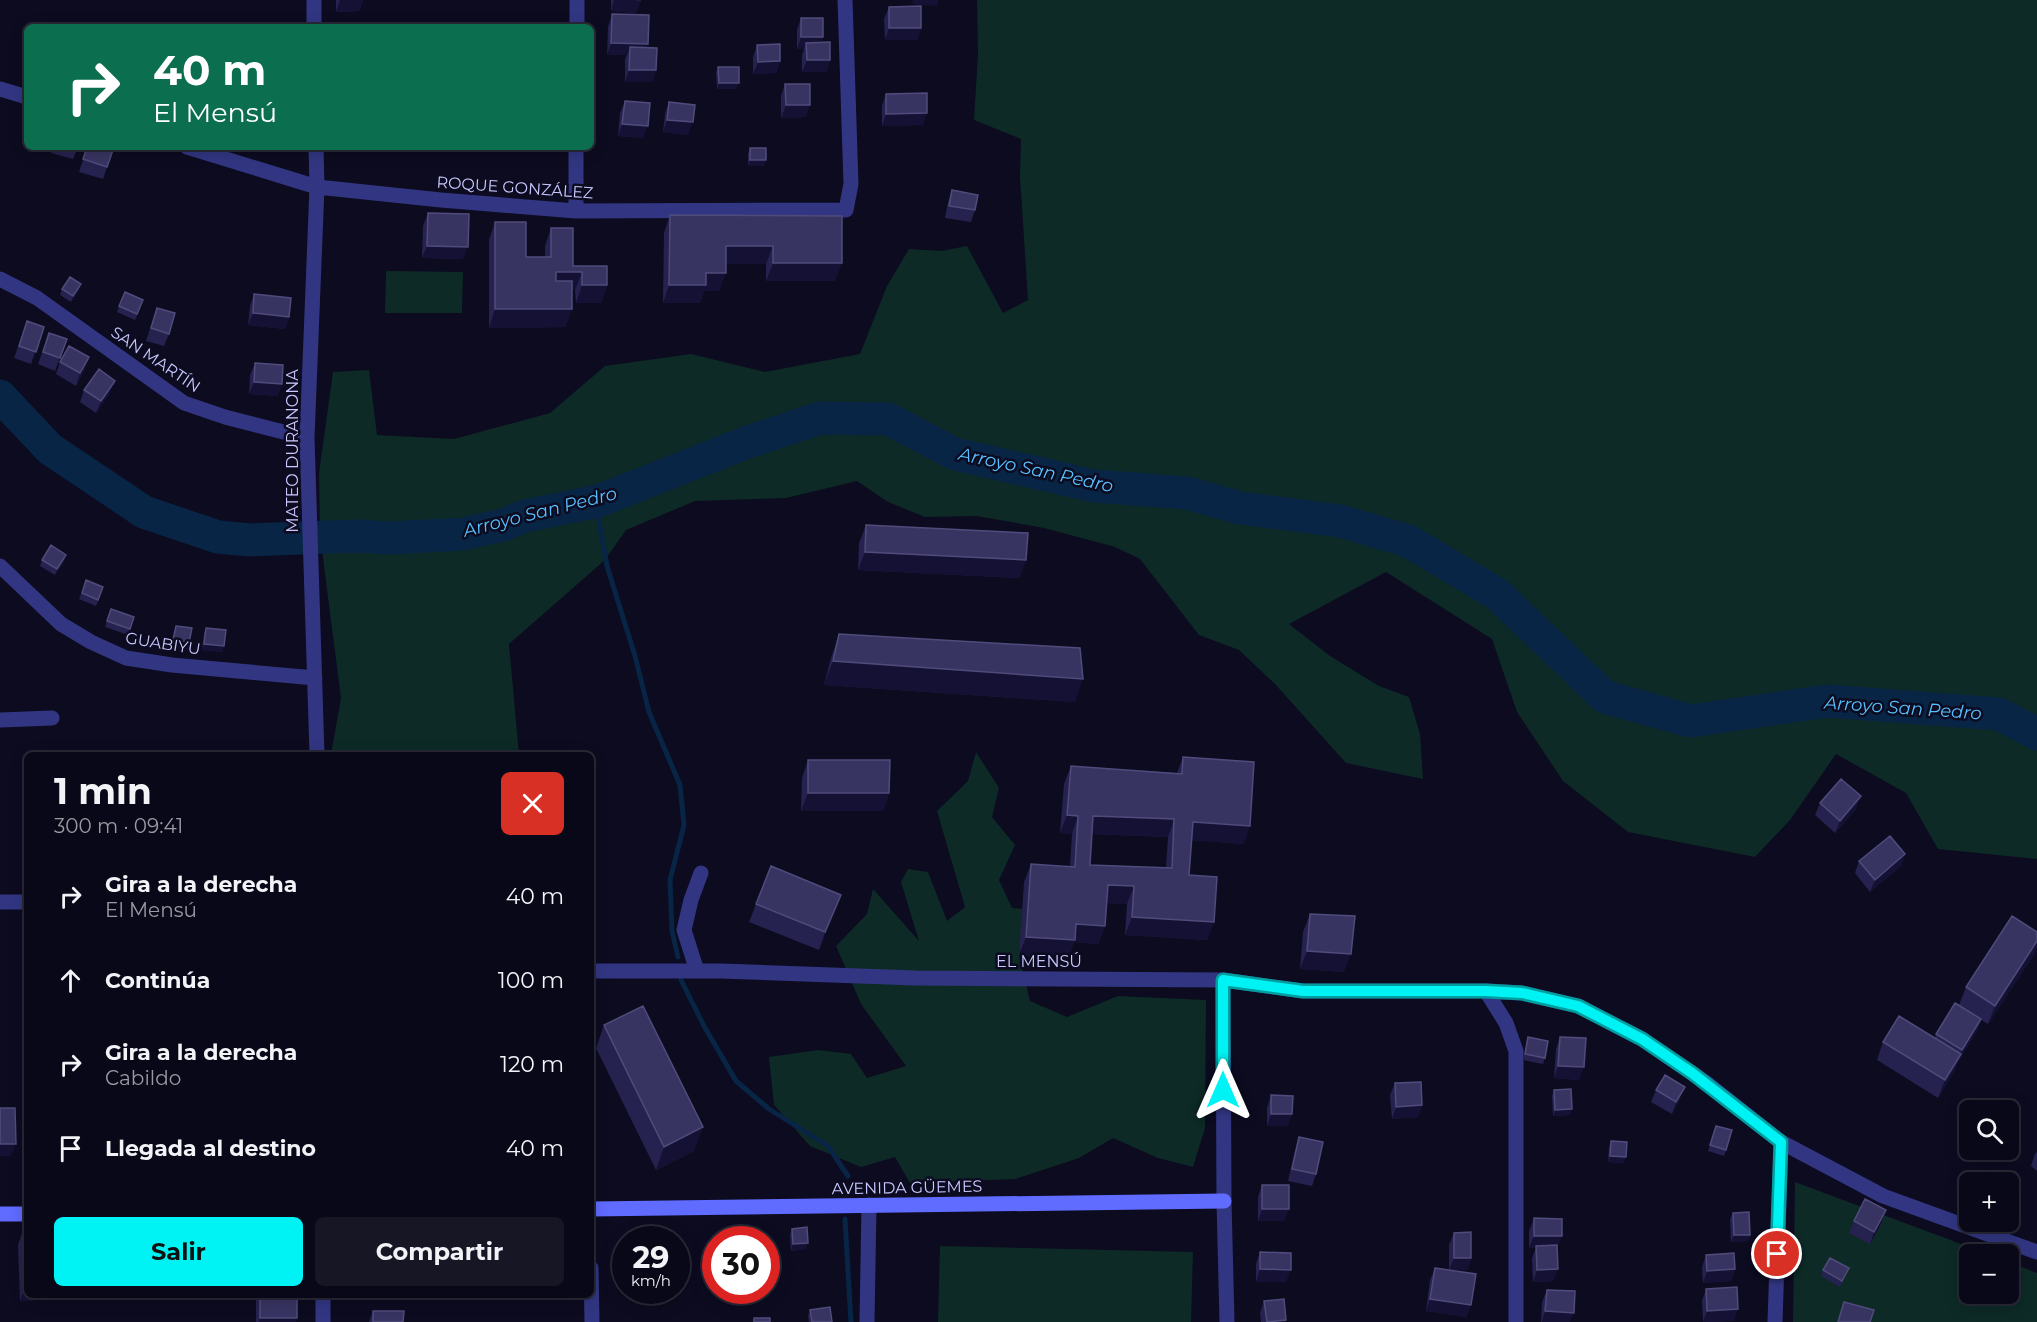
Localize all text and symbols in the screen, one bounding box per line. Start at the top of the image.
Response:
text: 40 m [153,44,266,96]
icon: right [54,48,132,126]
text: El Mensú [153,96,277,129]
street label: ROQUE GONZÁLEZ [436,173,594,202]
street label: SAN MARTÍN [107,323,204,396]
street label: MATEO DURANONA [283,369,302,533]
water label: Arroyo San Pedro [956,443,1115,497]
water label: Arroyo San Pedro [460,482,619,542]
street label: GUABIYU [124,628,202,659]
water label: Arroyo San Pedro [1823,691,1982,724]
text: 1 min [54,769,152,813]
button: close [501,772,564,835]
text: 300 m · 09:41 [54,814,183,838]
text: Gira a la derecha [105,871,297,898]
icon: right [54,880,87,913]
text: 40 m [506,883,564,910]
text: El Mensú [105,898,197,922]
street label: EL MENSÚ [996,952,1082,971]
icon: ahead [54,964,87,997]
text: Continúa [105,967,210,994]
text: 100 m [498,967,564,994]
text: Gira a la derecha [105,1039,297,1066]
icon: right [54,1048,87,1081]
text: 120 m [500,1051,564,1078]
position arrow [1191,1058,1255,1122]
text: Cabildo [105,1066,181,1090]
map controls [1959,1100,2019,1304]
button: search [1959,1100,2019,1160]
icon: arrive [54,1132,87,1165]
text: Llegada al destino [105,1135,316,1162]
text: 40 m [506,1135,564,1162]
button: + [1959,1172,2019,1232]
street label: AVENIDA GÜEMES [832,1176,983,1198]
button: Salir [54,1217,303,1286]
button: Compartir [315,1217,564,1286]
speed limit sign: 30 [702,1226,780,1304]
pin [1751,1228,1802,1279]
icon: arrive [1760,1237,1793,1270]
text: 29 [633,1239,669,1276]
button: − [1959,1244,2019,1304]
text: km/h [631,1271,671,1290]

